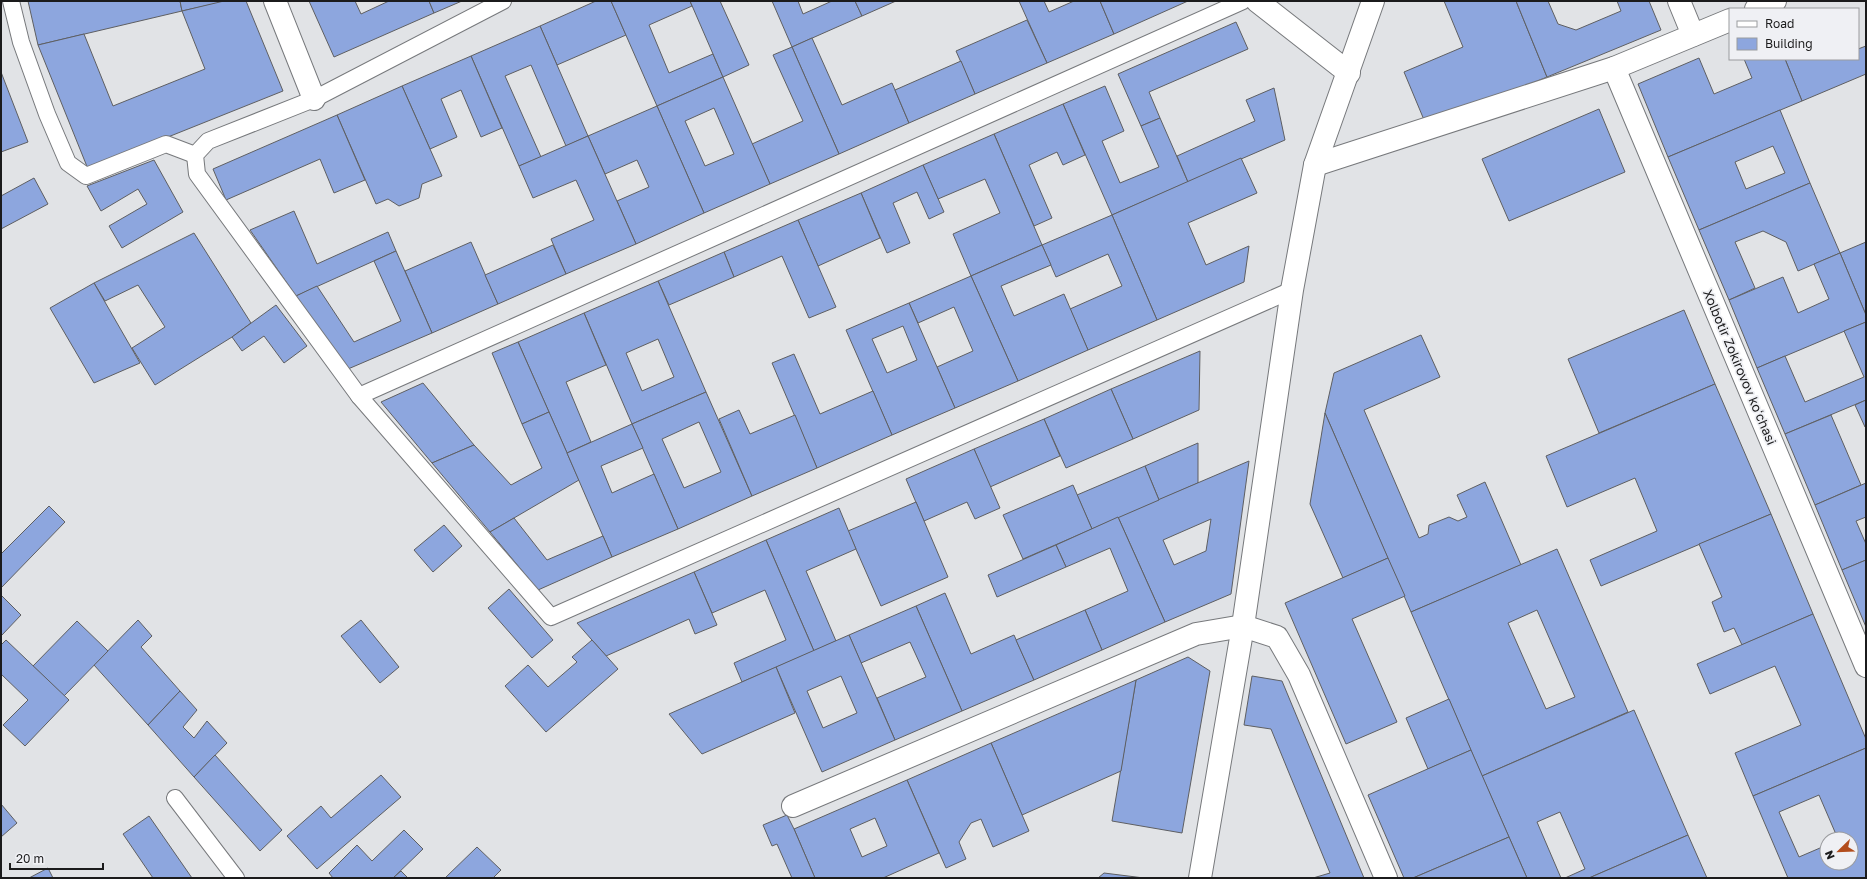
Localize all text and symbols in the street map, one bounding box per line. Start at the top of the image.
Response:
legend [1729,8,1859,60]
text: Road [1765,16,1794,31]
text: Building [1765,36,1813,51]
street label: Xolbotir Zokirovov koʻchasi [1700,287,1780,447]
north arrow [1819,831,1859,871]
scale bar [10,845,103,871]
text: N [1822,849,1837,861]
text: 20 m [16,851,44,866]

